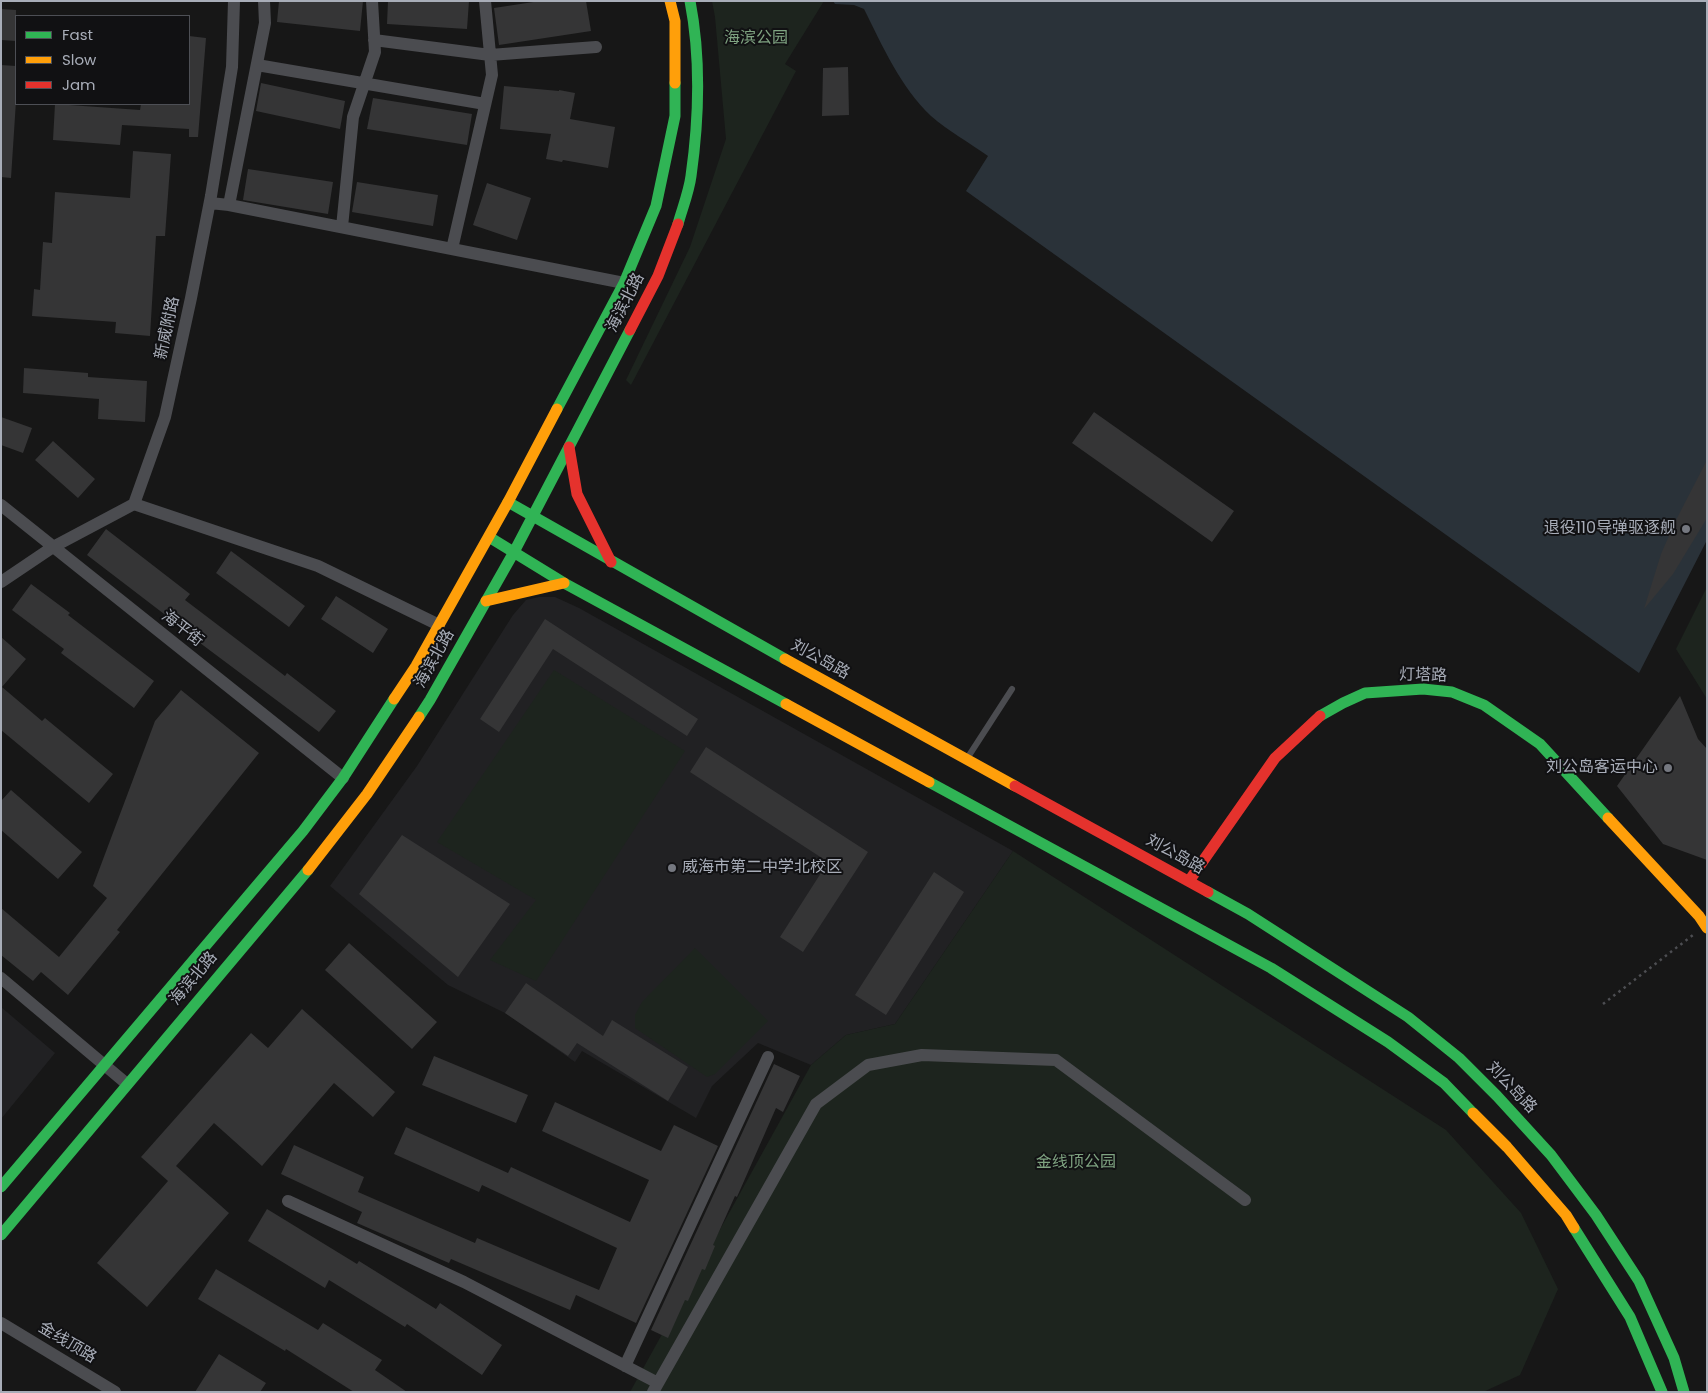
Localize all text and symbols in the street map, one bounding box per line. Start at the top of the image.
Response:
legend [15,15,190,105]
text: Fast [62,24,93,45]
park label: 海滨公园 [724,29,788,49]
text: Slow [62,49,96,70]
text: Jam [62,74,96,95]
street label: 海滨北路 [603,270,649,336]
street label: 新威附路 [152,295,184,361]
place label: 退役110导弹驱逐舰 [1544,519,1676,539]
marker: 退役110导弹驱逐舰 [1680,523,1692,535]
street label: 海平街 [157,607,207,651]
street label: 海滨北路 [411,626,459,692]
street label: 刘公岛路 [787,636,853,684]
street label: 灯塔路 [1399,666,1447,686]
place label: 刘公岛客运中心 [1546,758,1658,778]
marker: 刘公岛客运中心 [1662,762,1674,774]
street label: 刘公岛路 [1142,831,1208,879]
place label: 威海市第二中学北校区 [682,858,842,878]
marker: 威海市第二中学北校区 [666,862,678,874]
street label: 海滨北路 [166,948,222,1010]
street label: 刘公岛路 [1482,1058,1540,1118]
park label: 金线顶公园 [1036,1153,1116,1173]
street label: 金线顶路 [35,1318,99,1368]

